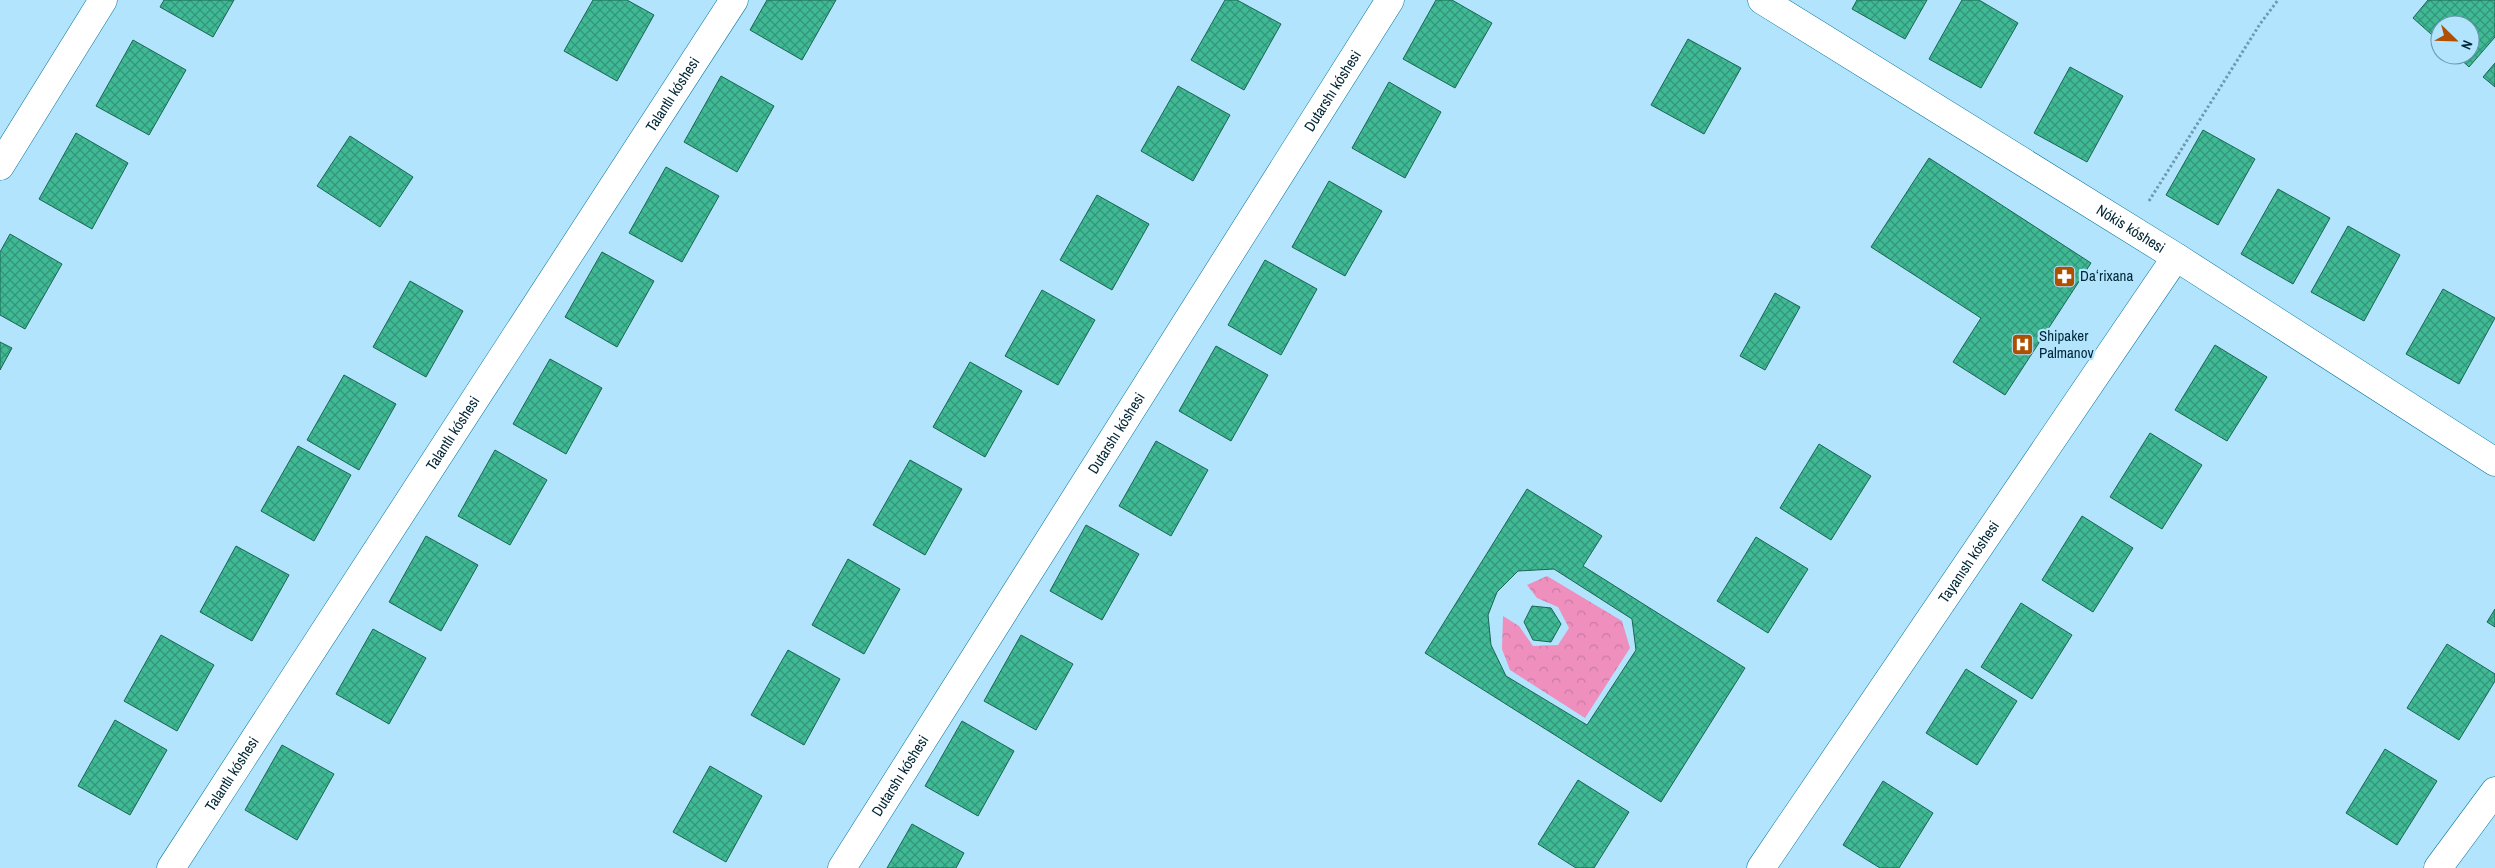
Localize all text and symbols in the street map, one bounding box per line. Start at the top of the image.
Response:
north arrow [2430,15,2480,65]
text: N [2457,38,2477,52]
street label: Dutarshı kóshesi [1299,46,1366,135]
street label: Talantlı kóshesi [640,53,704,136]
street label: Nókis kóshesi [2093,199,2169,258]
pharmacy icon: Daʻrixana [2052,264,2076,288]
place label: Daʻrixana [2080,265,2133,286]
place label: Shipaker Palmanov [2039,325,2095,363]
hospital icon: Shipaker Palmanov [2011,333,2035,357]
street label: Dutarshı kóshesi [1082,388,1150,478]
street label: Talantlı kóshesi [421,392,484,475]
street label: Tayanısh kóshesi [1933,516,2004,607]
street label: Dutarshı kóshesi [866,731,933,820]
street label: Talantlı kóshesi [200,732,263,815]

